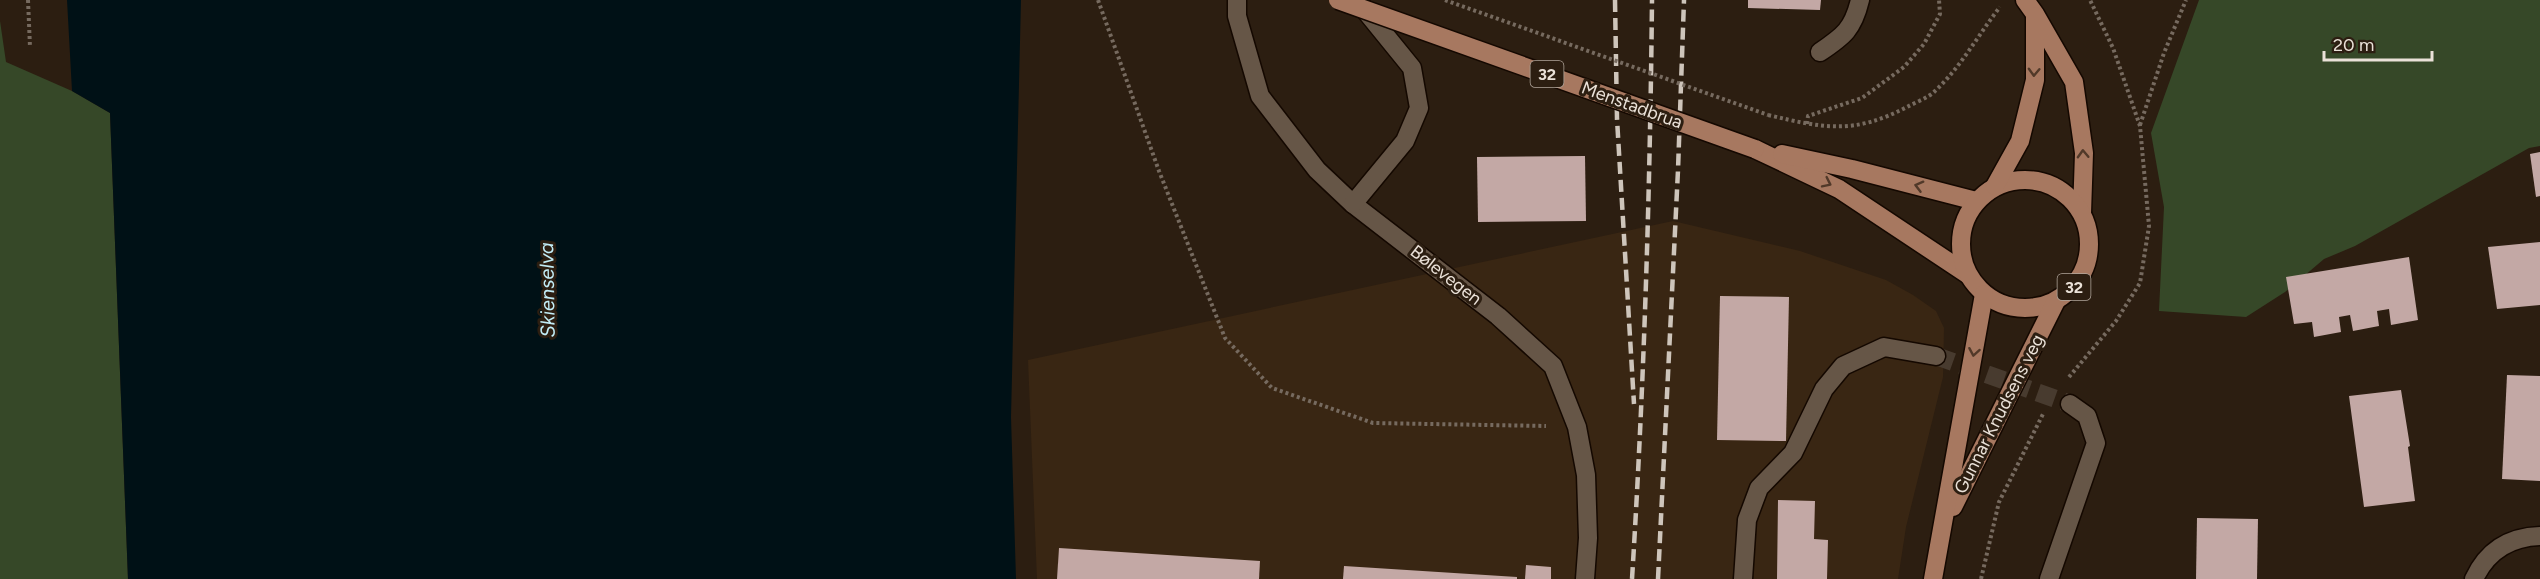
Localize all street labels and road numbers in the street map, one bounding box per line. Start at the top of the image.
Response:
road number: 32 [1530,61,1564,87]
street label: Menstadbrua [1579,77,1685,133]
street label: Bølevegen [1406,240,1486,310]
road number: 32 [2058,274,2090,300]
street label: Gunnar Knudsens veg [1949,331,2049,497]

